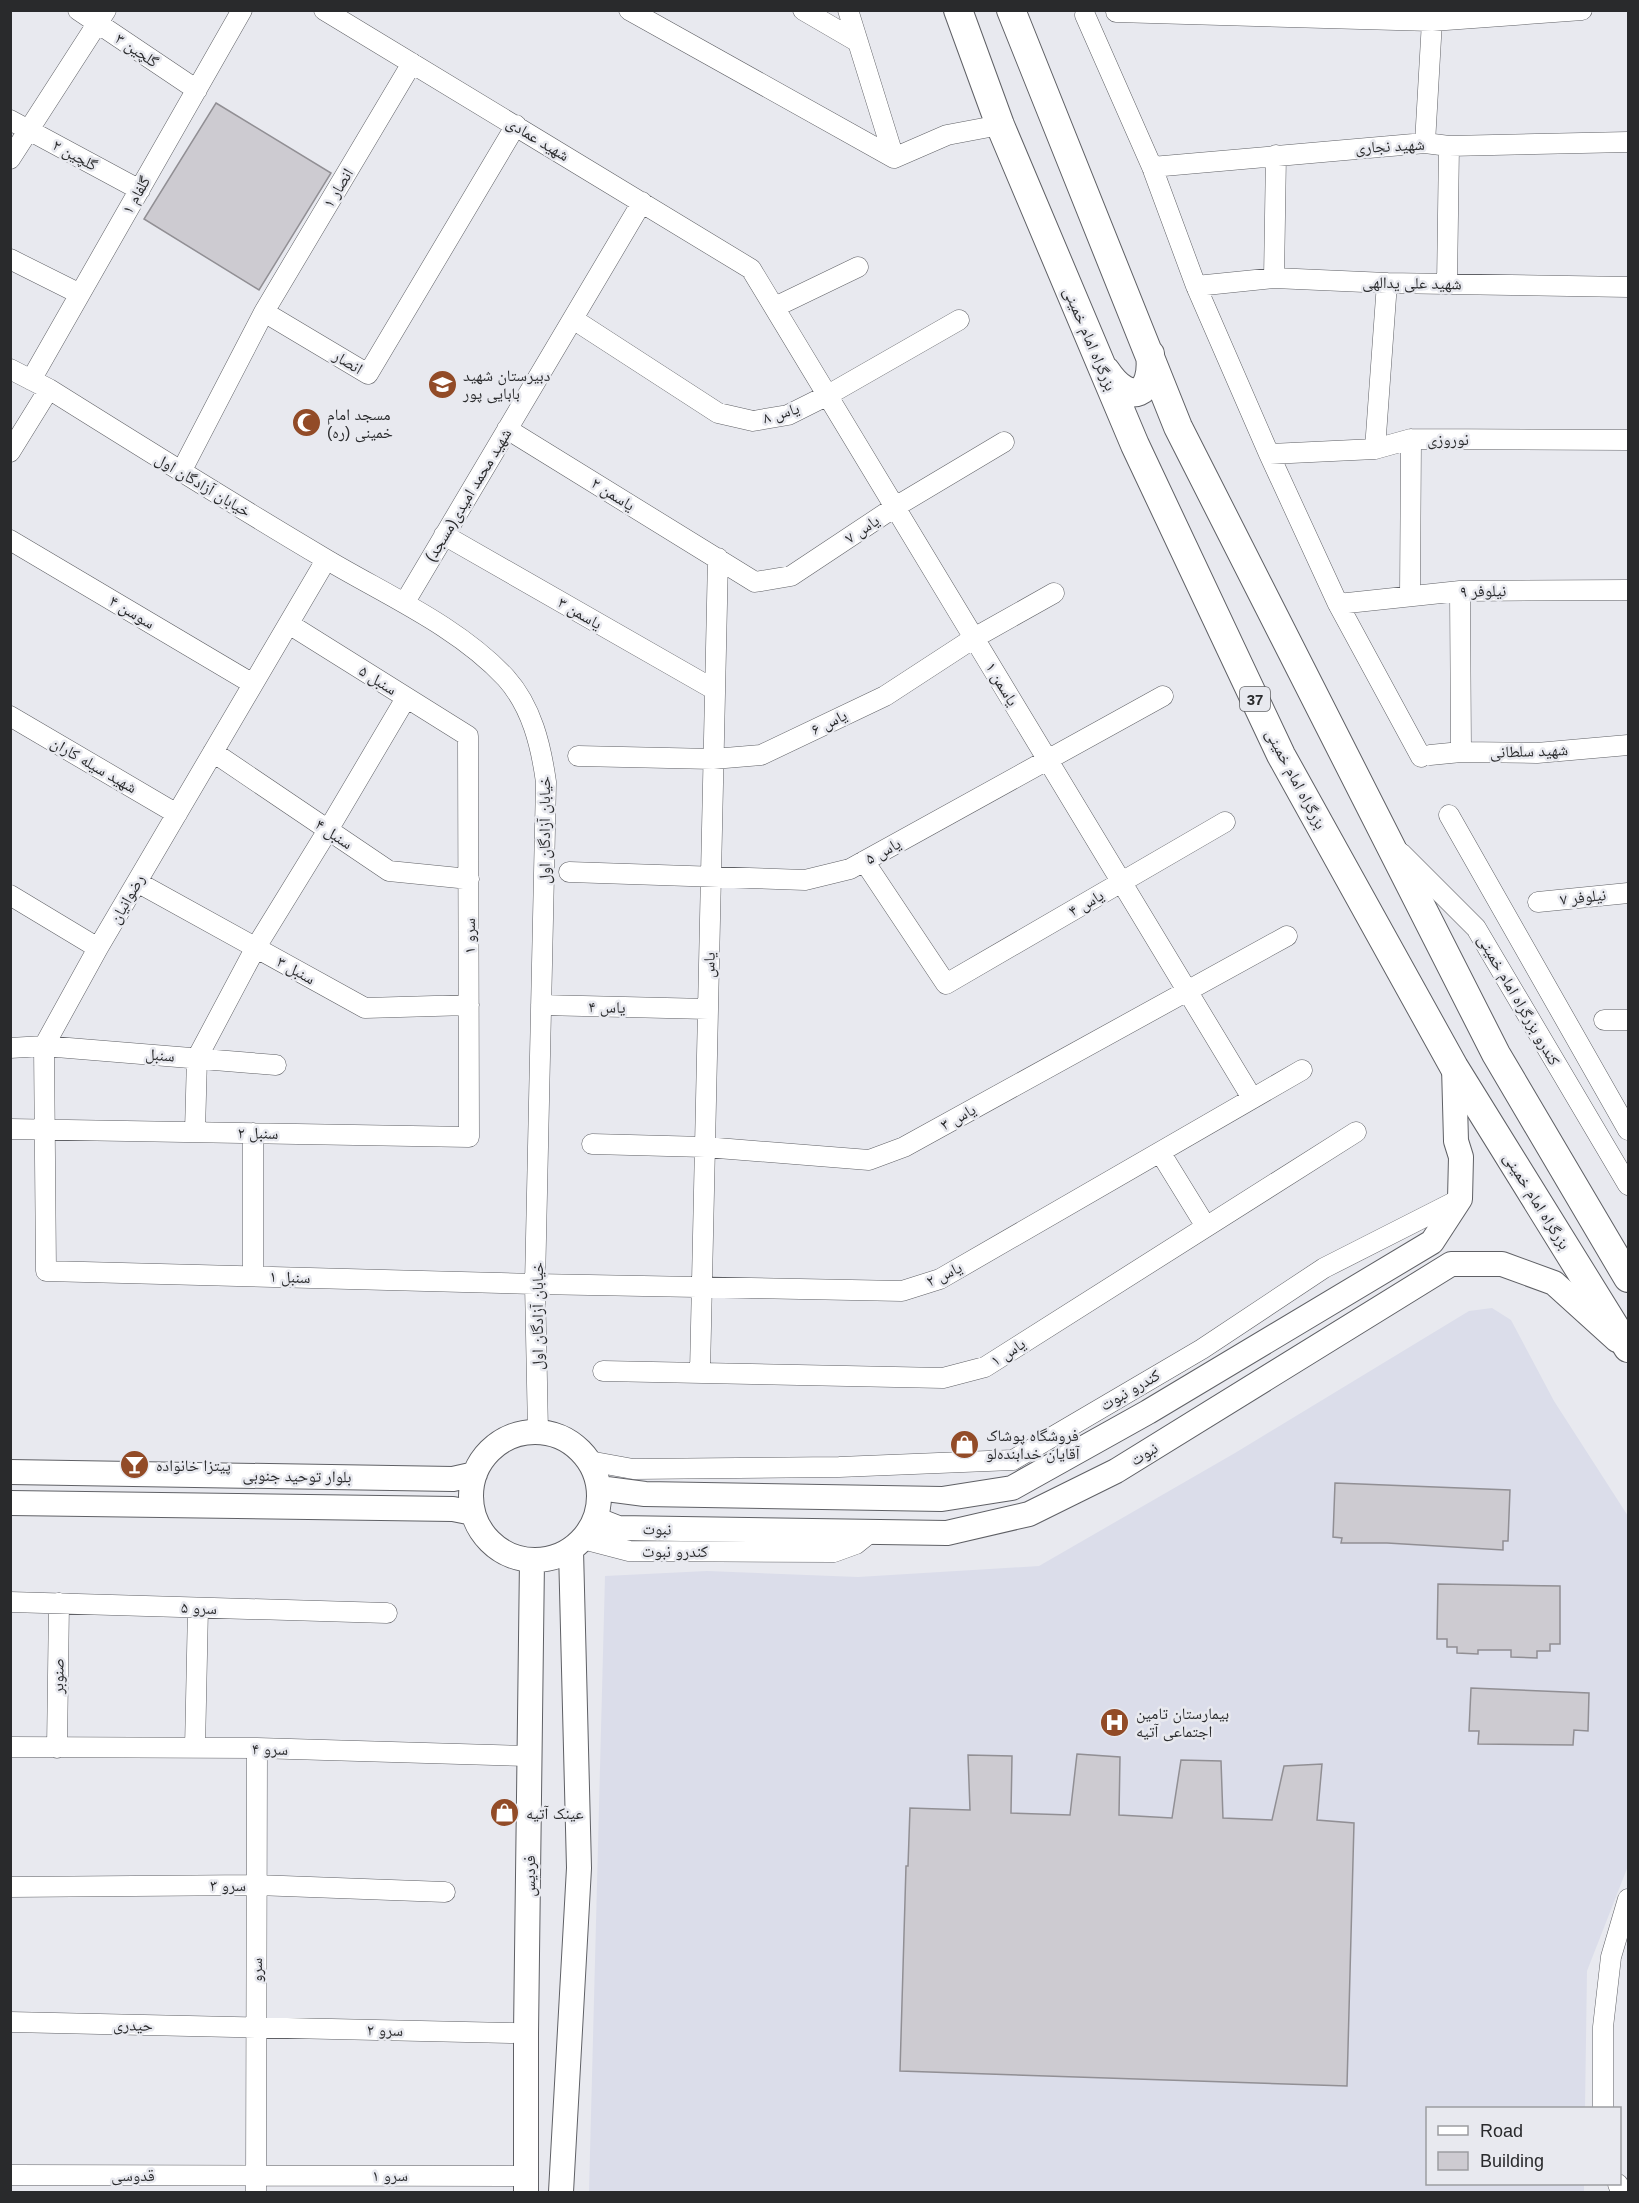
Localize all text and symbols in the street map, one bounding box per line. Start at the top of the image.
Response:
street label: گلچین ۳ [111,30,162,72]
street label: شهید عمادی [503,114,572,166]
street label: گلچین ۲ [49,136,100,176]
street label: شهید نجاری [1355,136,1425,158]
street label: انصار ۱ [320,165,357,211]
street label: گلفام ۱ [119,173,155,218]
street label: شهید علی یدالهی [1362,274,1462,294]
street label: بزرگراه امام خمینی [1059,285,1119,394]
street label: انصار [329,346,366,378]
place label: دبیرستان شهید بابایی پور [462,367,550,404]
school or university icon: دبیرستان شهید بابایی پور [426,368,458,400]
street label: یاس ۸ [761,399,802,429]
place label: مسجد امام خمینی (ره) [327,406,393,443]
mosque icon: مسجد امام خمینی (ره) [290,407,322,439]
street label: (مسجد)شهید محمد امیدی [422,425,516,566]
street label: نوروزی [1427,431,1469,450]
street label: خیابان آزادگان اول [151,450,254,522]
street label: یاسمن ۲ [587,474,638,516]
street label: یاس ۷ [842,511,883,548]
street label: نیلوفر ۹ [1460,582,1506,601]
street label: سوسن ۴ [105,592,158,634]
street label: یاسمن ۳ [554,594,605,634]
street label: یاسمن ۱ [981,659,1022,710]
street label: سنبل ۵ [355,662,400,700]
road number: 37 [1240,687,1270,711]
street label: یاس ۶ [808,706,850,740]
street label: بزرگراه امام خمینی [1261,726,1329,833]
street label: شهید سیله کاران [47,734,140,798]
street label: شهید سلطانی [1490,741,1569,763]
street label: خیابان آزادگان اول [536,776,555,884]
street label: سنبل ۴ [311,815,356,854]
street label: یاس ۵ [863,835,904,869]
street label: رضوانیان [106,872,150,927]
street label: یاس ۴ [1066,886,1107,921]
street label: نیلوفر ۷ [1559,886,1607,909]
street label: سرو ۱ [461,918,479,954]
street label: کندرو بزرگراه امام خمینی [1473,932,1563,1069]
street label: یاس [700,952,720,978]
street label: سنبل ۳ [273,953,318,989]
street label: یاس ۴ [588,998,626,1018]
street label: سنبل [144,1045,175,1067]
street label: یاس ۳ [938,1101,979,1135]
street label: سنبل ۲ [237,1124,279,1144]
street label: بزرگراه امام خمینی [1499,1150,1574,1253]
street label: یاس ۲ [923,1258,965,1291]
street label: خیابان آزادگان اول [529,1262,548,1370]
street label: سنبل ۱ [269,1268,311,1288]
street label: یاس ۱ [988,1335,1029,1371]
street label: کندرو نبوت [1097,1366,1164,1415]
place label: فروشگاه پوشاک آقایان خدابنده‌لو [986,1427,1081,1464]
shop icon: فروشگاه پوشاک آقایان خدابنده‌لو [949,1428,981,1460]
street label: نبوت [1127,1439,1161,1470]
bar icon: پیتزا خانواده [119,1449,151,1481]
place label: پیتزا خانواده [156,1457,231,1475]
street label: بلوار توحید جنوبی [242,1467,352,1487]
street label: نبوت [642,1520,672,1539]
street label: کندرو نبوت [642,1543,708,1561]
street label: سرو ۵ [181,1599,217,1618]
street label: صنوبر [49,1658,68,1695]
place label: بیمارستان تامین اجتماعی آتیه [1136,1705,1229,1742]
hospital icon: بیمارستان تامین اجتماعی آتیه [1099,1706,1131,1738]
street label: سرو ۴ [252,1740,288,1759]
shop icon: عینک آتیه [489,1797,521,1829]
place label: عینک آتیه [526,1805,584,1822]
street label: فردیس [521,1855,540,1897]
street label: سرو ۳ [210,1877,246,1895]
street label: سرو [248,1958,266,1982]
street label: حیدری [113,2016,153,2036]
street label: سرو ۲ [367,2021,403,2040]
legend [1426,2107,1621,2185]
text: Road [1480,2121,1523,2141]
text: Building [1480,2151,1544,2171]
street label: قدوسی [111,2167,155,2186]
street label: سرو ۱ [372,2167,408,2185]

